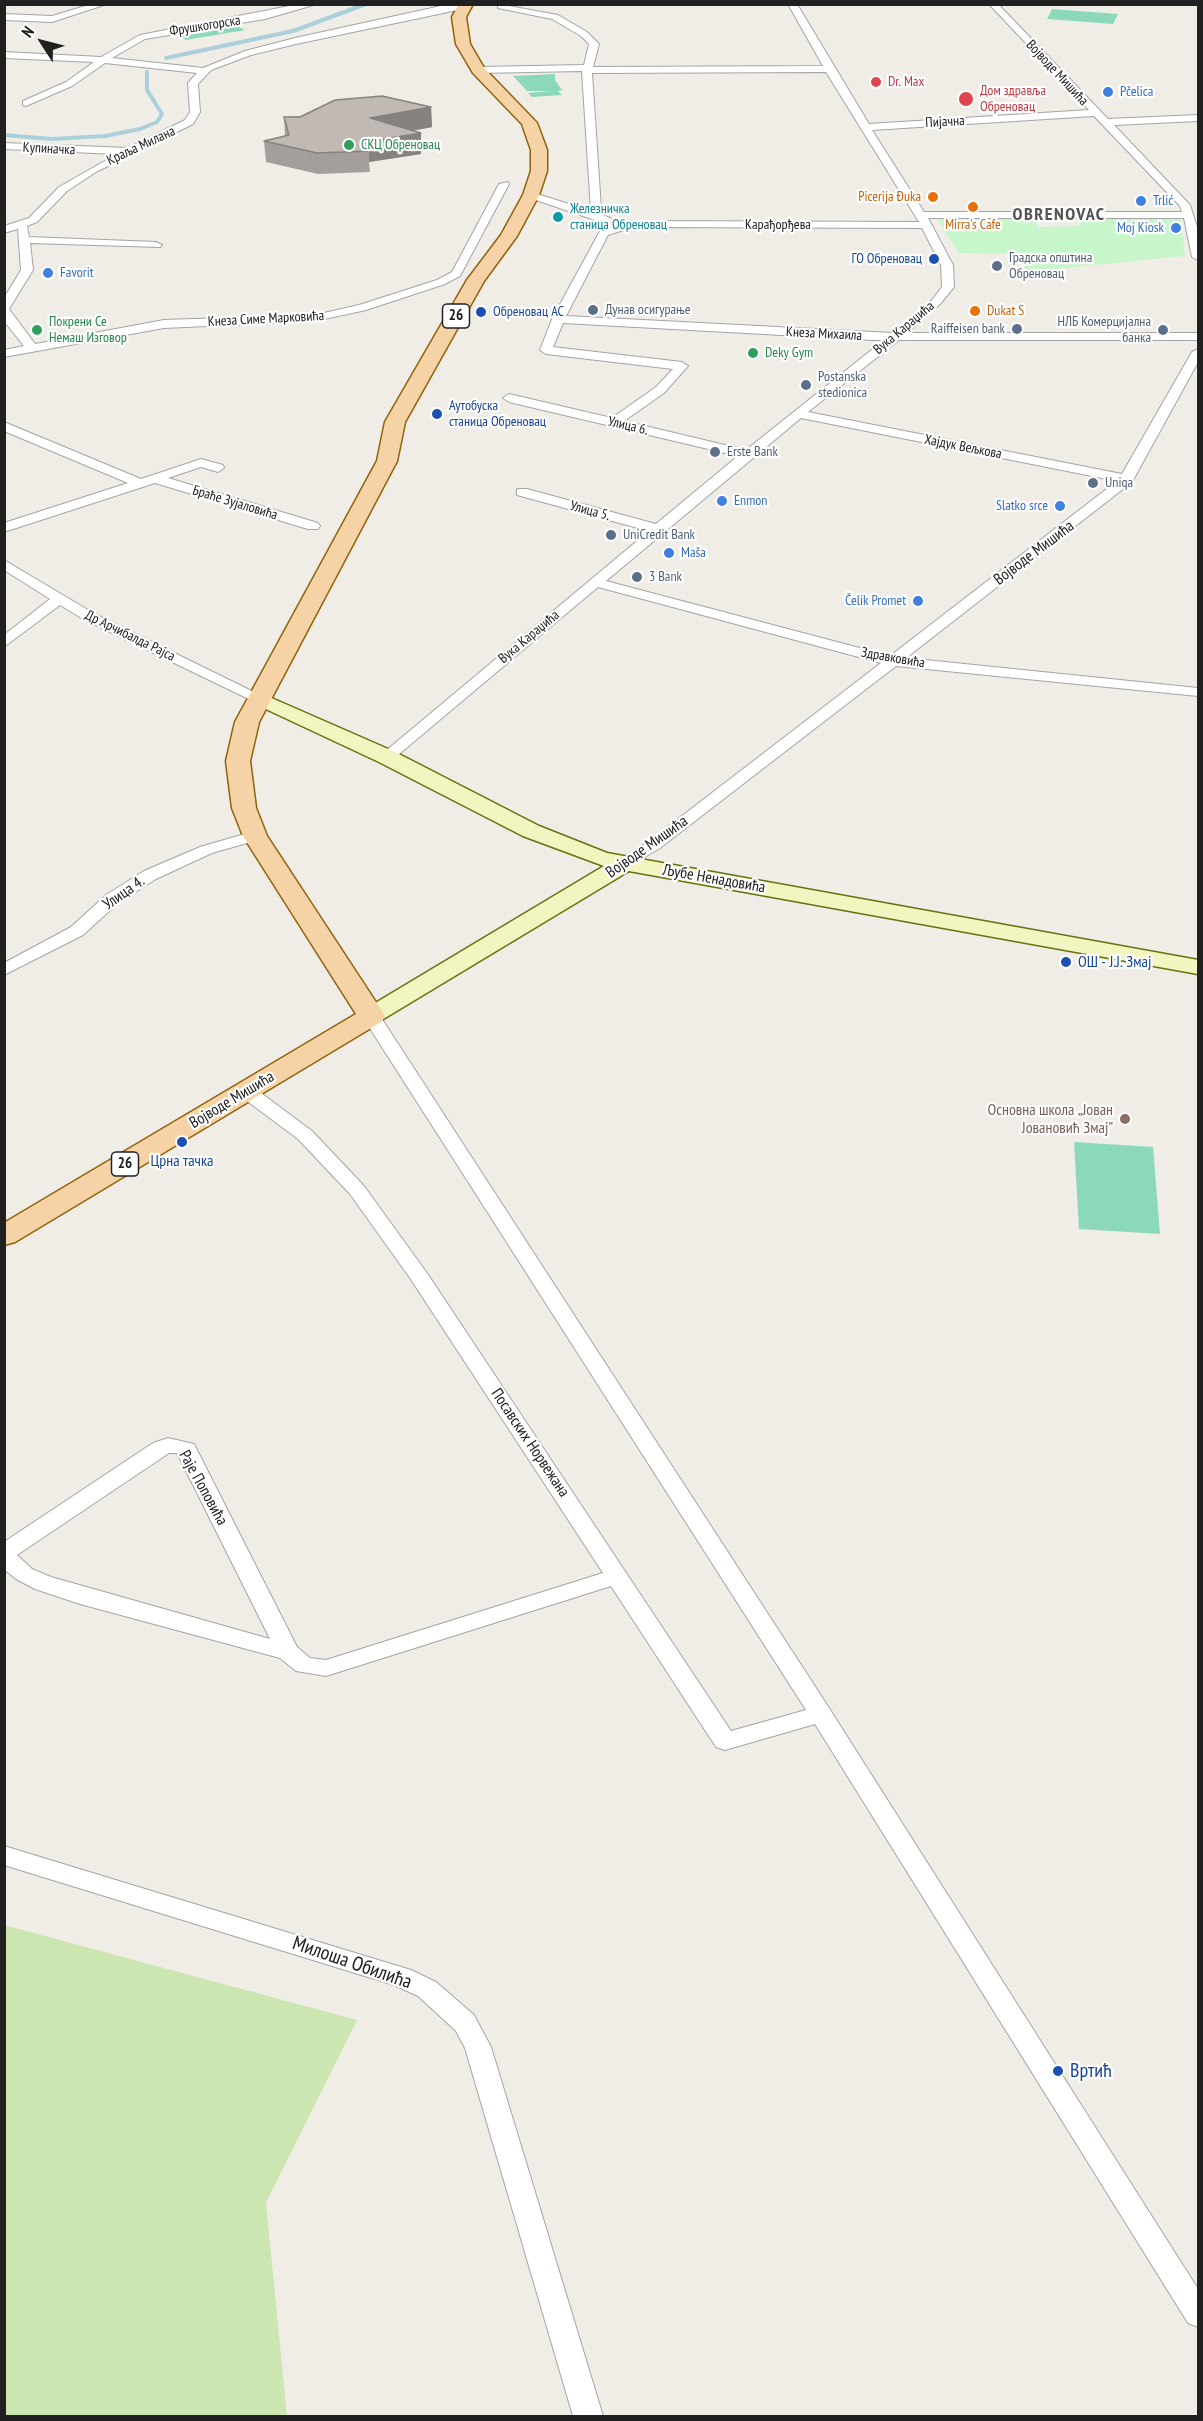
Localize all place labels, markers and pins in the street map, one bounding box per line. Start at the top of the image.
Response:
place label: Dr. Max [888,74,924,90]
marker: Dr. Max [869,75,883,89]
place label: Дом здравља Обреновац [980,83,1046,116]
place label: Pčelica [1120,84,1153,100]
marker: Pčelica [1101,85,1115,99]
marker: Дом здравља Обреновац [957,90,975,108]
place label: СКЦ Обреновац [361,137,440,153]
marker: СКЦ Обреновац [342,138,356,152]
place label: Picerija Đuka [858,189,921,205]
marker: Picerija Đuka [926,190,940,204]
place label: Trlić [1153,193,1173,209]
marker: Trlić [1134,194,1148,208]
marker: Mirra's Cafe [966,200,980,214]
place label: Железничка станица Обреновац [570,201,667,234]
marker: Железничка станица Обреновац [551,210,565,224]
place label: Mirra's Cafe [945,217,1001,233]
place label: Moj Kiosk [1117,220,1164,236]
marker: Moj Kiosk [1169,221,1183,235]
place label: Градска општина Обреновац [1009,250,1092,282]
place label: ГО Обреновац [851,251,922,267]
marker: ГО Обреновац [927,252,941,266]
marker: Градска општина Обреновац [990,259,1004,273]
place label: Favorit [60,265,94,281]
marker: Favorit [41,266,55,280]
place label: Дунав осигурање [605,302,690,318]
marker: Дунав осигурање [586,303,600,317]
place label: Dukat S [987,303,1024,319]
place label: Обреновац АС [493,304,564,320]
marker: Dukat S [968,304,982,318]
marker: Обреновац АС [474,305,488,319]
place label: Покрени Се Немаш Изговор [49,314,127,346]
place label: НЛБ Комерцијална банка [1057,314,1151,346]
place label: Raiffeisen bank [931,321,1005,337]
marker: Raiffeisen bank [1010,322,1024,336]
marker: Покрени Се Немаш Изговор [30,323,44,337]
marker: НЛБ Комерцијална банка [1156,323,1170,337]
place label: Deky Gym [765,345,813,361]
marker: Deky Gym [746,346,760,360]
place label: Postanska stedionica [818,369,867,402]
marker: Postanska stedionica [799,378,813,392]
place label: Аутобуска станица Обреновац [449,398,546,430]
marker: Аутобуска станица Обреновац [430,407,444,421]
place label: Erste Bank [727,444,778,460]
marker: Erste Bank [708,445,722,459]
place label: Uniqa [1105,475,1133,491]
marker: Uniqa [1086,476,1100,490]
place label: Enmon [734,493,767,509]
marker: Enmon [715,494,729,508]
place label: Slatko srce [996,498,1048,514]
marker: Slatko srce [1053,499,1067,513]
place label: UniCredit Bank [623,527,695,543]
marker: UniCredit Bank [604,528,618,542]
place label: Maša [681,545,706,561]
marker: Maša [662,546,676,560]
place label: 3 Bank [649,569,682,585]
marker: 3 Bank [630,570,644,584]
place label: Čelik Promet [845,593,906,609]
marker: Čelik Promet [911,594,925,608]
place label: ОШ - Ј.Ј. Змај [1078,952,1151,972]
marker: ОШ - Ј.Ј. Змај [1059,955,1073,969]
place label: Основна школа „Јован Јовановић Змај” [988,1100,1113,1138]
marker: Основна школа „Јован Јовановић Змај” [1118,1112,1132,1126]
marker: Црна тачка [175,1135,189,1149]
place label: Црна тачка [151,1151,213,1171]
place label: Вртић [1070,2059,1112,2083]
marker: Вртић [1051,2064,1065,2078]

